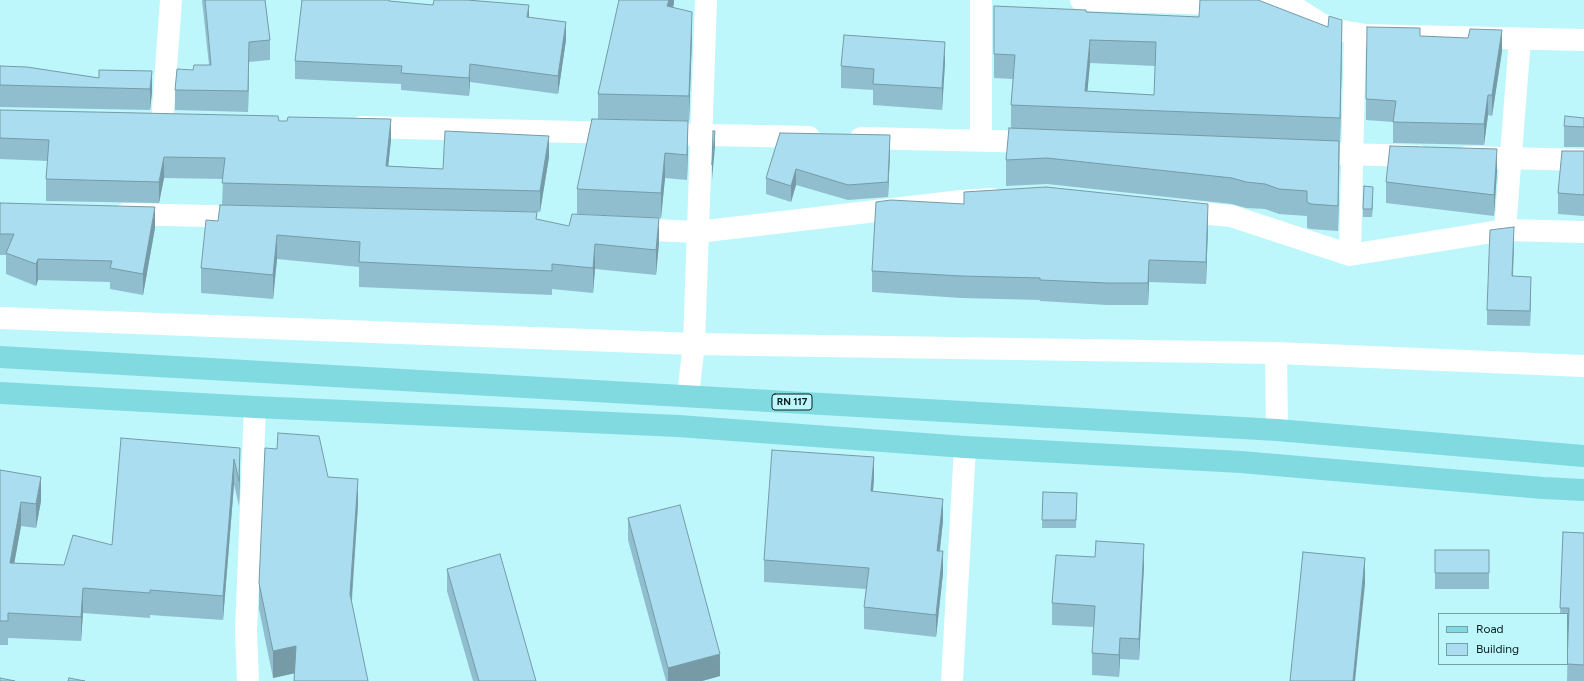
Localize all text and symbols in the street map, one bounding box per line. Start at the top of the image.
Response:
road number: RN 117 [772,394,812,410]
legend [1438,613,1568,665]
text: Road [1476,622,1504,636]
text: Building [1476,642,1519,656]

